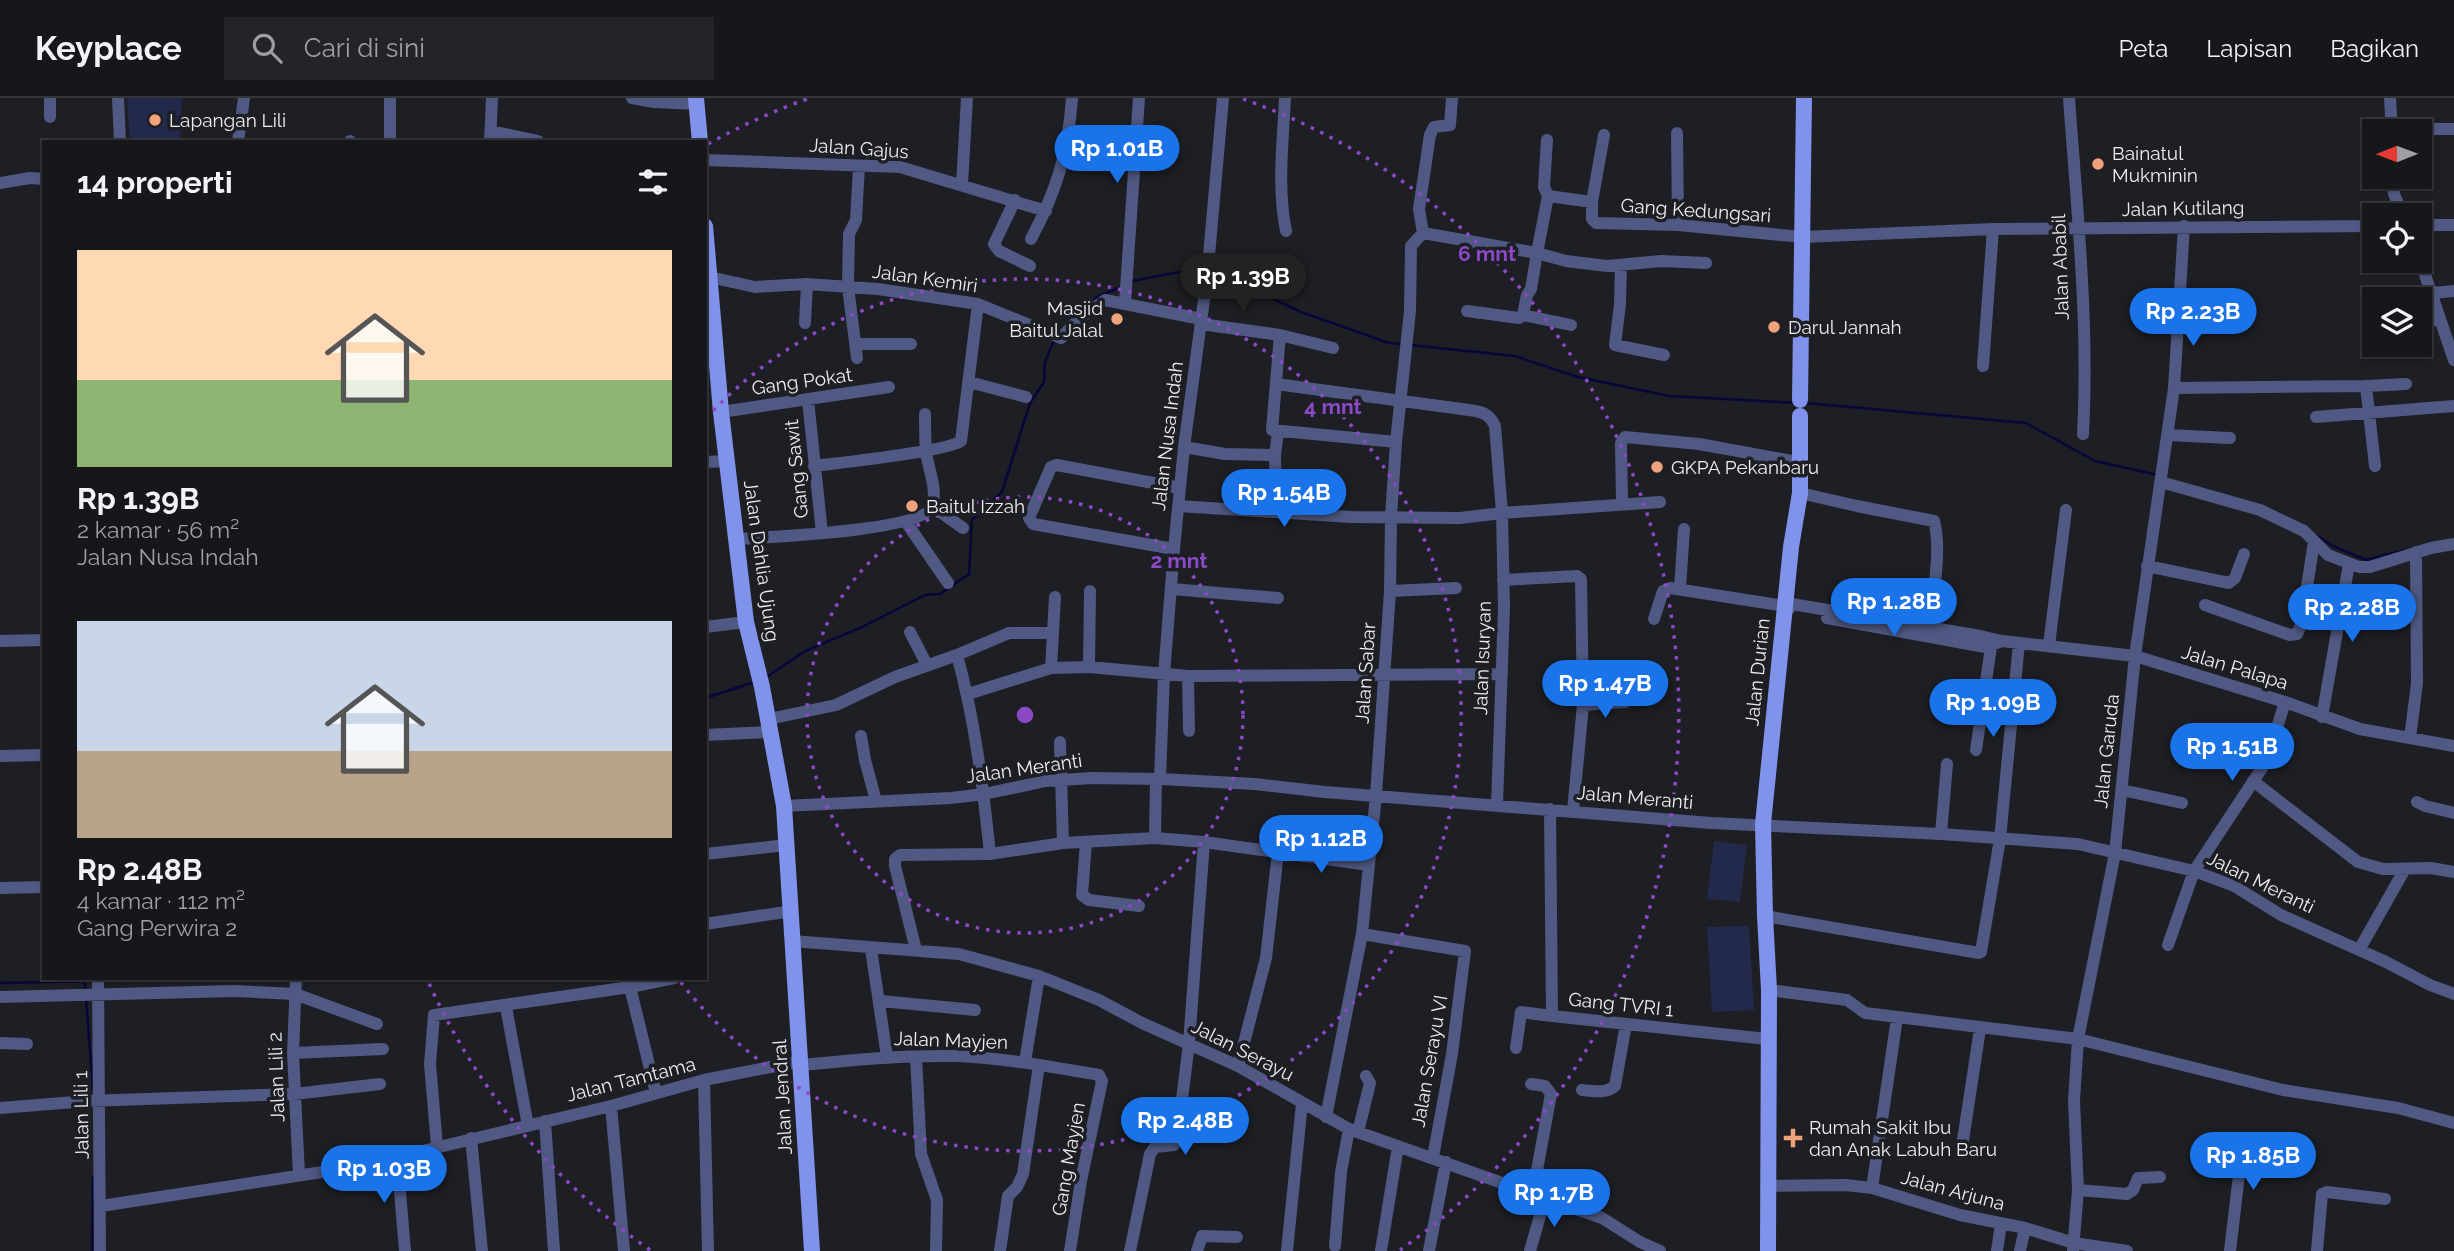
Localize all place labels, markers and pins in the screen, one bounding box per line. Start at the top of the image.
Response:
place label: Lapangan Lili [169,109,286,131]
marker: Lapangan Lili [147,112,163,128]
pin: Rp 1.01B [1045,126,1189,185]
place label: Bainatul Mukminin [2112,142,2198,186]
marker: Bainatul Mukminin [2090,156,2106,172]
pin: Rp 1.39B [1171,254,1315,313]
pin: Rp 2.23B [2121,288,2265,348]
place label: Masjid Baitul Jalal [1009,297,1104,341]
marker: Masjid Baitul Jalal [1109,311,1125,327]
place label: Darul Jannah [1788,316,1902,338]
marker: Darul Jannah [1766,319,1782,335]
place label: GKPA Pekanbaru [1671,456,1819,478]
marker: GKPA Pekanbaru [1649,459,1665,475]
pin: Rp 1.54B [1212,470,1356,529]
place label: Baitul Izzah [926,495,1025,517]
marker: Baitul Izzah [904,498,920,514]
pin: Rp 1.28B [1822,578,1966,638]
pin: Rp 2.28B [2280,584,2424,644]
pin: Rp 1.47B [1533,660,1677,720]
pin: Rp 1.09B [1921,680,2065,739]
centre of rings [1013,703,1037,727]
pin: Rp 1.51B [2160,724,2304,783]
pin: Rp 1.12B [1249,816,1393,875]
pin: Rp 2.48B [1113,1098,1257,1157]
place label: Rumah Sakit Ibu dan Anak Labuh Baru [1809,1116,1997,1160]
marker: Rumah Sakit Ibu dan Anak Labuh Baru [1783,1128,1803,1148]
pin: Rp 1.85B [2181,1132,2325,1192]
pin: Rp 1.03B [312,1146,456,1205]
pin: Rp 1.7B [1489,1170,1619,1229]

